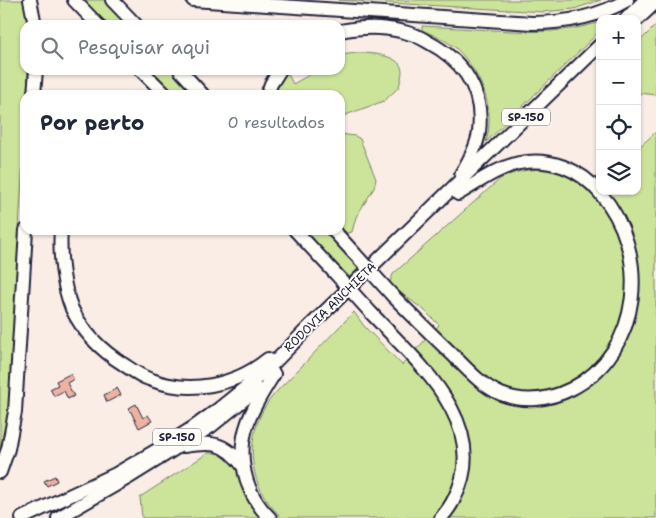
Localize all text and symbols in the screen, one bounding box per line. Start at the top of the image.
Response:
map controls [596,15,641,195]
button: + [596,15,641,60]
search box [20,20,345,75]
icon: search [38,34,66,62]
text: Pesquisar aqui [78,35,210,60]
button: − [596,60,641,105]
button: locate [596,105,641,150]
road number: SP-150 [502,108,550,125]
text: Por perto [40,109,144,137]
text: 0 resultados [227,112,325,133]
button: layers [596,150,641,195]
street label: RODOVIA ANCHIETA [280,259,380,355]
road number: SP-150 [153,428,201,446]

